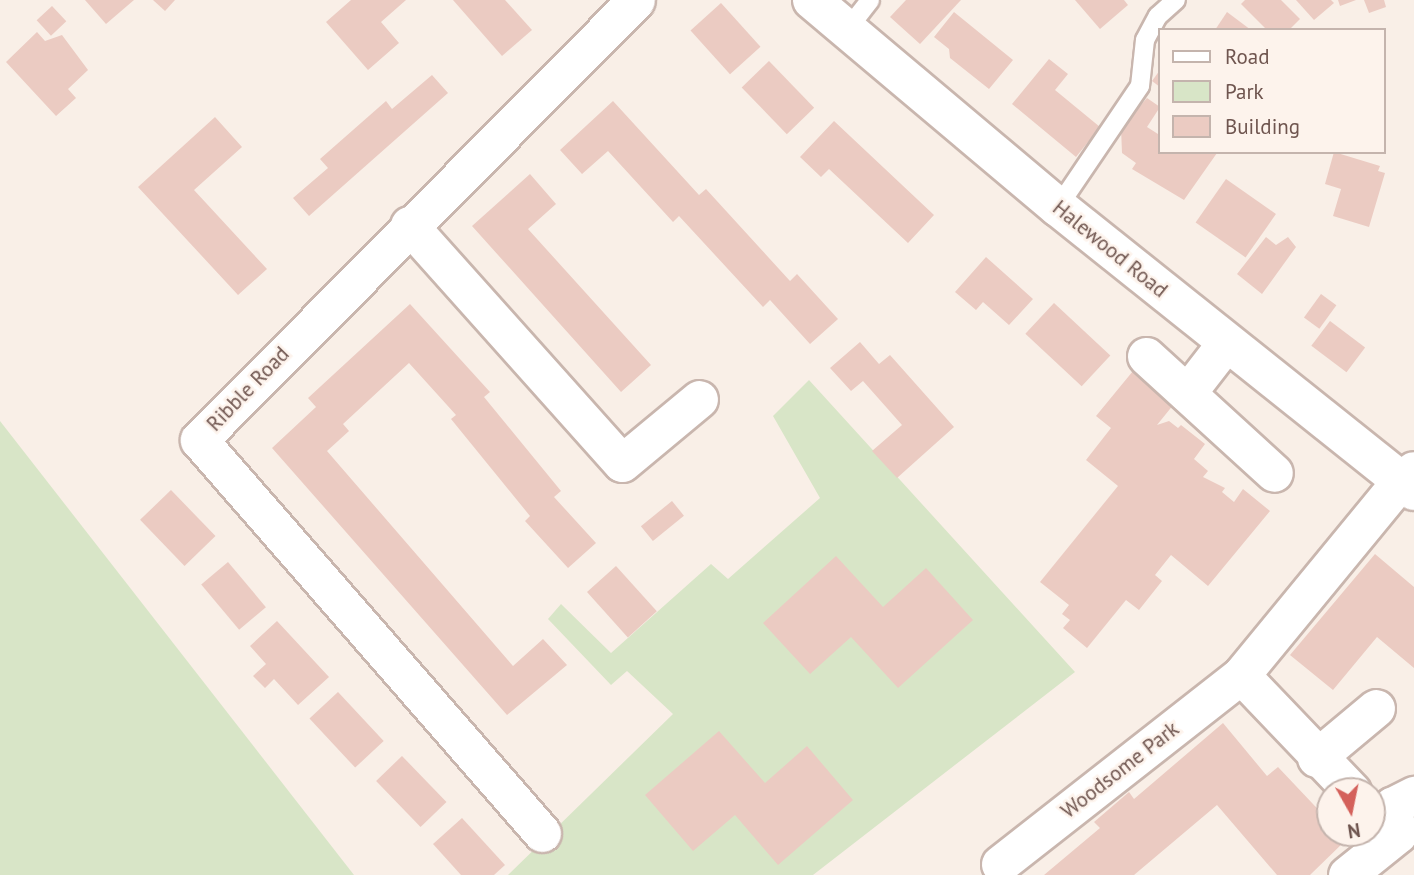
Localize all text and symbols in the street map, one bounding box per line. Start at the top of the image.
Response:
legend [1158,28,1386,154]
text: Road [1225,43,1269,70]
text: Park [1225,78,1264,105]
text: Building [1225,113,1300,140]
street label: Halewood Road [1048,195,1172,303]
street label: Ribble Road [202,342,294,436]
street label: Woodsome Park [1056,716,1184,824]
north arrow [1316,777,1386,847]
text: N [1346,818,1362,844]

